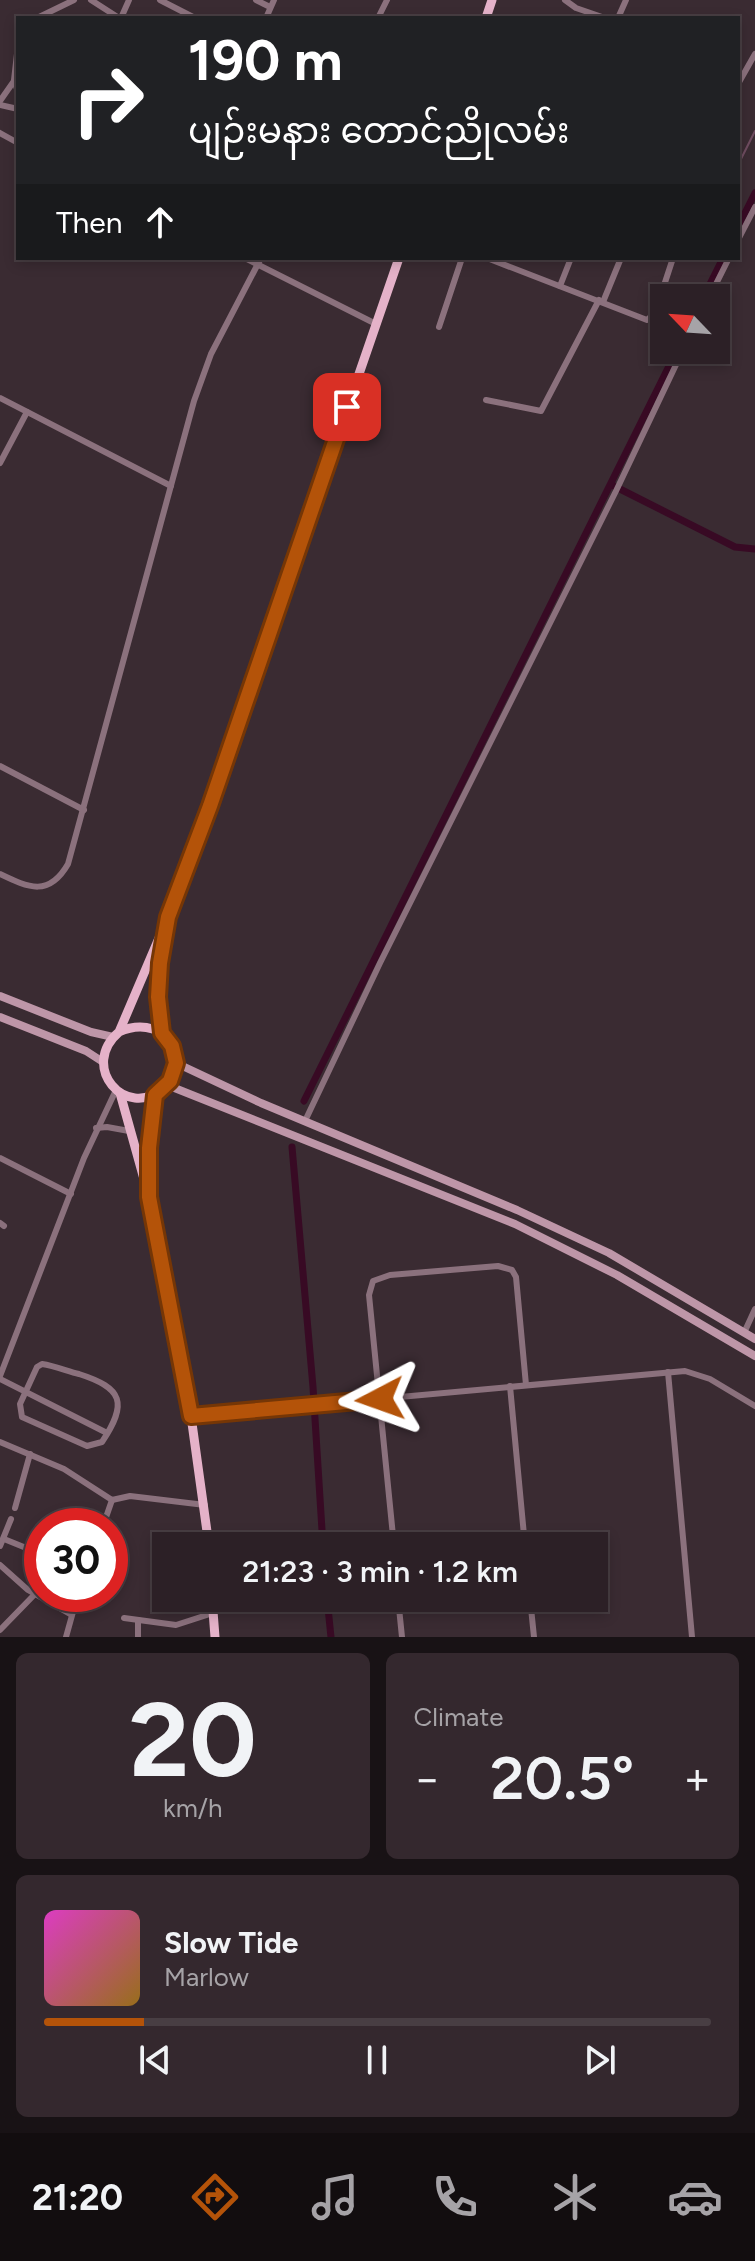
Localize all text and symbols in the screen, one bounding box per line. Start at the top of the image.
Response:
text: 190 m [188,27,343,94]
icon: right [56,48,160,152]
text: ပျဉ်းမနား တောင်ညိုလမ်း [188,109,570,152]
icon: ahead [138,200,182,244]
text: Then [56,204,122,241]
north arrow [650,284,730,364]
map controls [650,284,730,364]
pin [313,373,381,441]
icon: arrive [325,385,369,429]
position arrow [338,1357,422,1441]
speed limit sign: 30 [24,1508,128,1612]
text: 21:23 · 3 min · 1.2 km [242,1553,518,1590]
text: 20 [129,1677,257,1802]
text: Climate [414,1701,503,1733]
text: 20.5° [490,1742,634,1814]
text: − [414,1752,441,1805]
text: + [684,1752,711,1805]
text: km/h [163,1792,222,1824]
text: Slow Tide [164,1924,298,1961]
text: Marlow [164,1961,249,1993]
icon: previous [133,2038,177,2082]
icon: pause [355,2038,399,2082]
icon: next [578,2038,622,2082]
icon: directions [187,2169,243,2225]
icon: music [307,2169,363,2225]
icon: phone [427,2169,483,2225]
icon: climate [547,2169,603,2225]
icon: car [667,2169,723,2225]
text: 21:20 [32,2176,123,2219]

